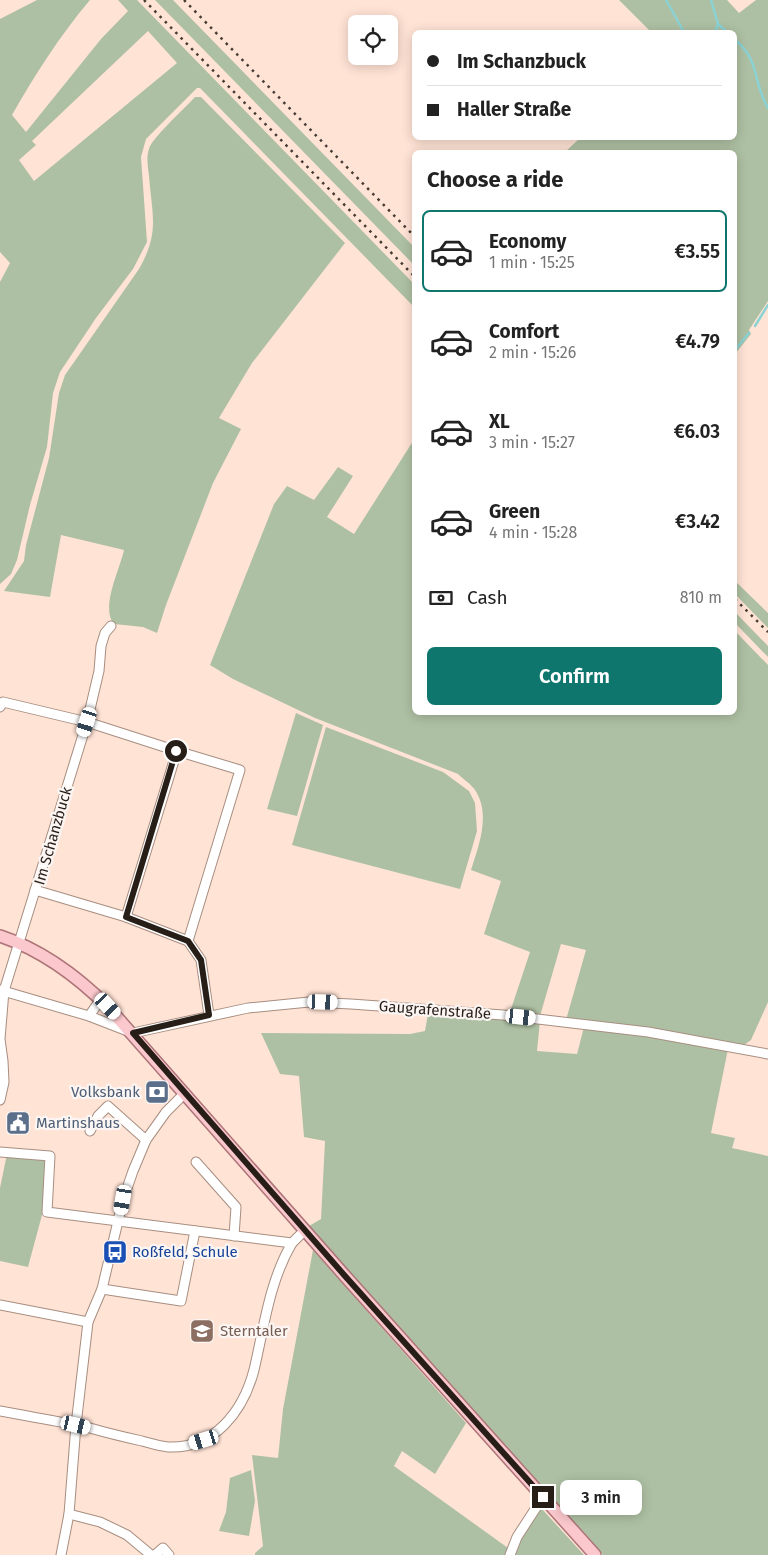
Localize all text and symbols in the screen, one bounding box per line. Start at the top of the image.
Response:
map controls [348,15,398,65]
button: locate [348,15,398,65]
text: Im Schanzbuck [457,50,586,73]
text: Haller Straße [457,98,571,121]
text: Choose a ride [427,166,563,193]
icon: car [429,229,474,274]
text: Economy [489,230,566,253]
text: €3.55 [674,240,720,263]
text: 1 min · 15:25 [489,253,575,272]
icon: car [429,319,474,364]
text: Comfort [489,320,559,343]
text: €4.79 [675,330,720,353]
text: 2 min · 15:26 [489,343,576,362]
icon: car [429,409,474,454]
text: XL [489,410,510,433]
text: €6.03 [674,420,720,443]
text: 3 min · 15:27 [489,433,575,452]
icon: car [429,499,474,544]
text: Green [489,500,540,523]
text: €3.42 [675,510,720,533]
text: 4 min · 15:28 [489,523,577,542]
icon: cash [427,584,455,612]
text: Cash [467,586,508,609]
text: 810 m [680,588,722,607]
button: Confirm [427,647,722,705]
car [75,705,98,739]
route start [165,740,187,762]
street label: Im Schanzbuck [30,784,76,887]
car [92,990,123,1022]
car [307,994,338,1010]
street label: Gaugrafenstraße [378,997,492,1023]
car [505,1008,536,1026]
bank icon: Volksbank [144,1079,170,1105]
place label: Volksbank [71,1083,140,1101]
public building icon: Martinshaus [5,1110,31,1136]
place label: Martinshaus [36,1114,120,1132]
car [113,1184,132,1216]
bus stop icon: Roßfeld, Schule [102,1239,128,1265]
place label: Roßfeld, Schule [132,1243,238,1261]
school or university icon: Sterntaler [189,1318,215,1344]
place label: Sterntaler [220,1322,288,1340]
car [59,1414,92,1436]
car [187,1428,220,1452]
callout: 3 min [560,1480,643,1514]
route end [532,1486,554,1508]
text: 3 min [581,1488,621,1507]

